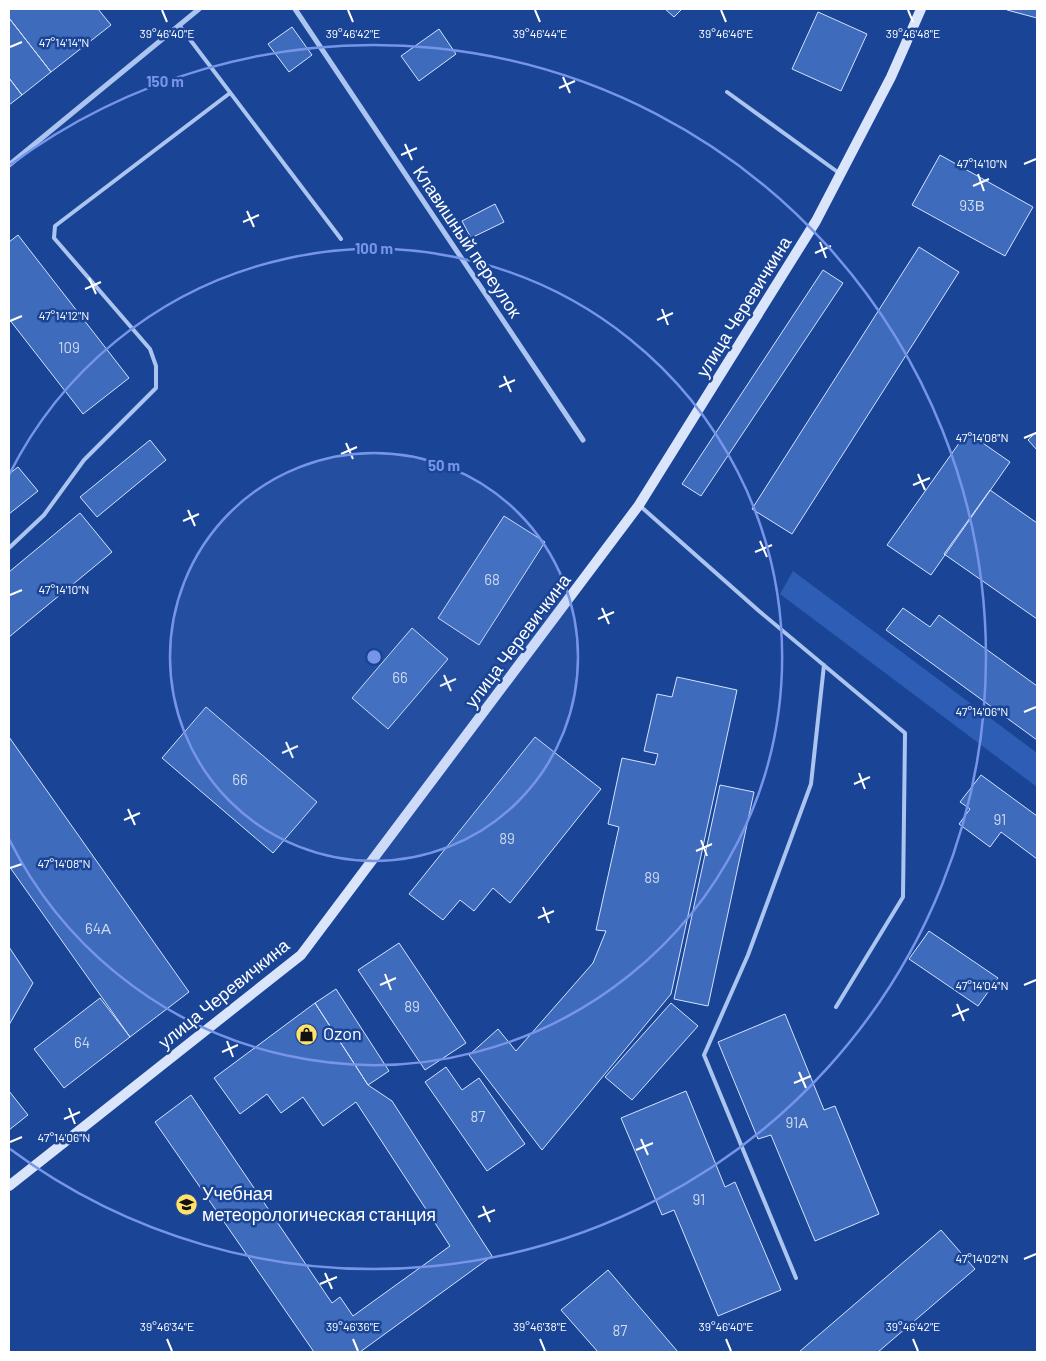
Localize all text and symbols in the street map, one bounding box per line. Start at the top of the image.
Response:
text: 39°46'40"E [139,26,195,40]
text: 39°46'42"E [326,26,380,40]
text: 39°46'44"E [513,26,567,40]
text: 39°46'46"E [699,26,753,40]
text: 39°46'48"E [886,26,940,40]
text: 47°14'14"N [39,35,89,49]
text: 150 m [146,72,184,90]
text: 47°14'10"N [957,156,1007,170]
street label: Клавишный переулок [409,161,527,322]
house number: 93В [959,196,985,214]
street label: улица Черевичкина [691,231,796,381]
text: 100 m [355,239,393,257]
text: 47°14'12"N [39,308,89,322]
house number: 109 [58,338,80,356]
text: 47°14'08"N [955,430,1009,444]
text: 50 m [428,456,460,474]
street label: улица Черевичкина [460,568,575,712]
house number: 68 [484,570,500,588]
text: 47°14'10"N [39,582,89,596]
centre of rings [365,648,383,666]
house number: 66 [392,668,408,686]
text: 47°14'06"N [956,704,1008,718]
house number: 66 [232,770,248,788]
house number: 91 [994,810,1006,828]
house number: 89 [499,829,515,847]
text: 47°14'08"N [37,856,91,870]
house number: 89 [644,868,660,886]
house number: 64А [85,919,111,937]
street label: улица Черевичкина [153,933,294,1053]
text: 47°14'04"N [955,978,1009,992]
house number: 89 [404,997,420,1015]
shop icon: Ozon [295,1022,319,1046]
place label: Ozon [323,1022,362,1044]
house number: 64 [74,1033,90,1051]
house number: 87 [471,1107,485,1125]
house number: 91А [786,1113,808,1131]
text: 47°14'06"N [38,1130,90,1144]
place label: Учебная метеорологическая станция [202,1182,436,1225]
house number: 91 [693,1190,705,1208]
school or university icon: Учебная метеорологическая станция [174,1192,198,1216]
text: 47°14'02"N [955,1251,1009,1265]
text: 39°46'34"E [140,1319,194,1333]
text: 39°46'36"E [326,1319,380,1333]
text: 39°46'38"E [513,1319,567,1333]
text: 39°46'40"E [698,1319,754,1333]
text: 39°46'42"E [886,1319,940,1333]
house number: 87 [613,1321,627,1339]

